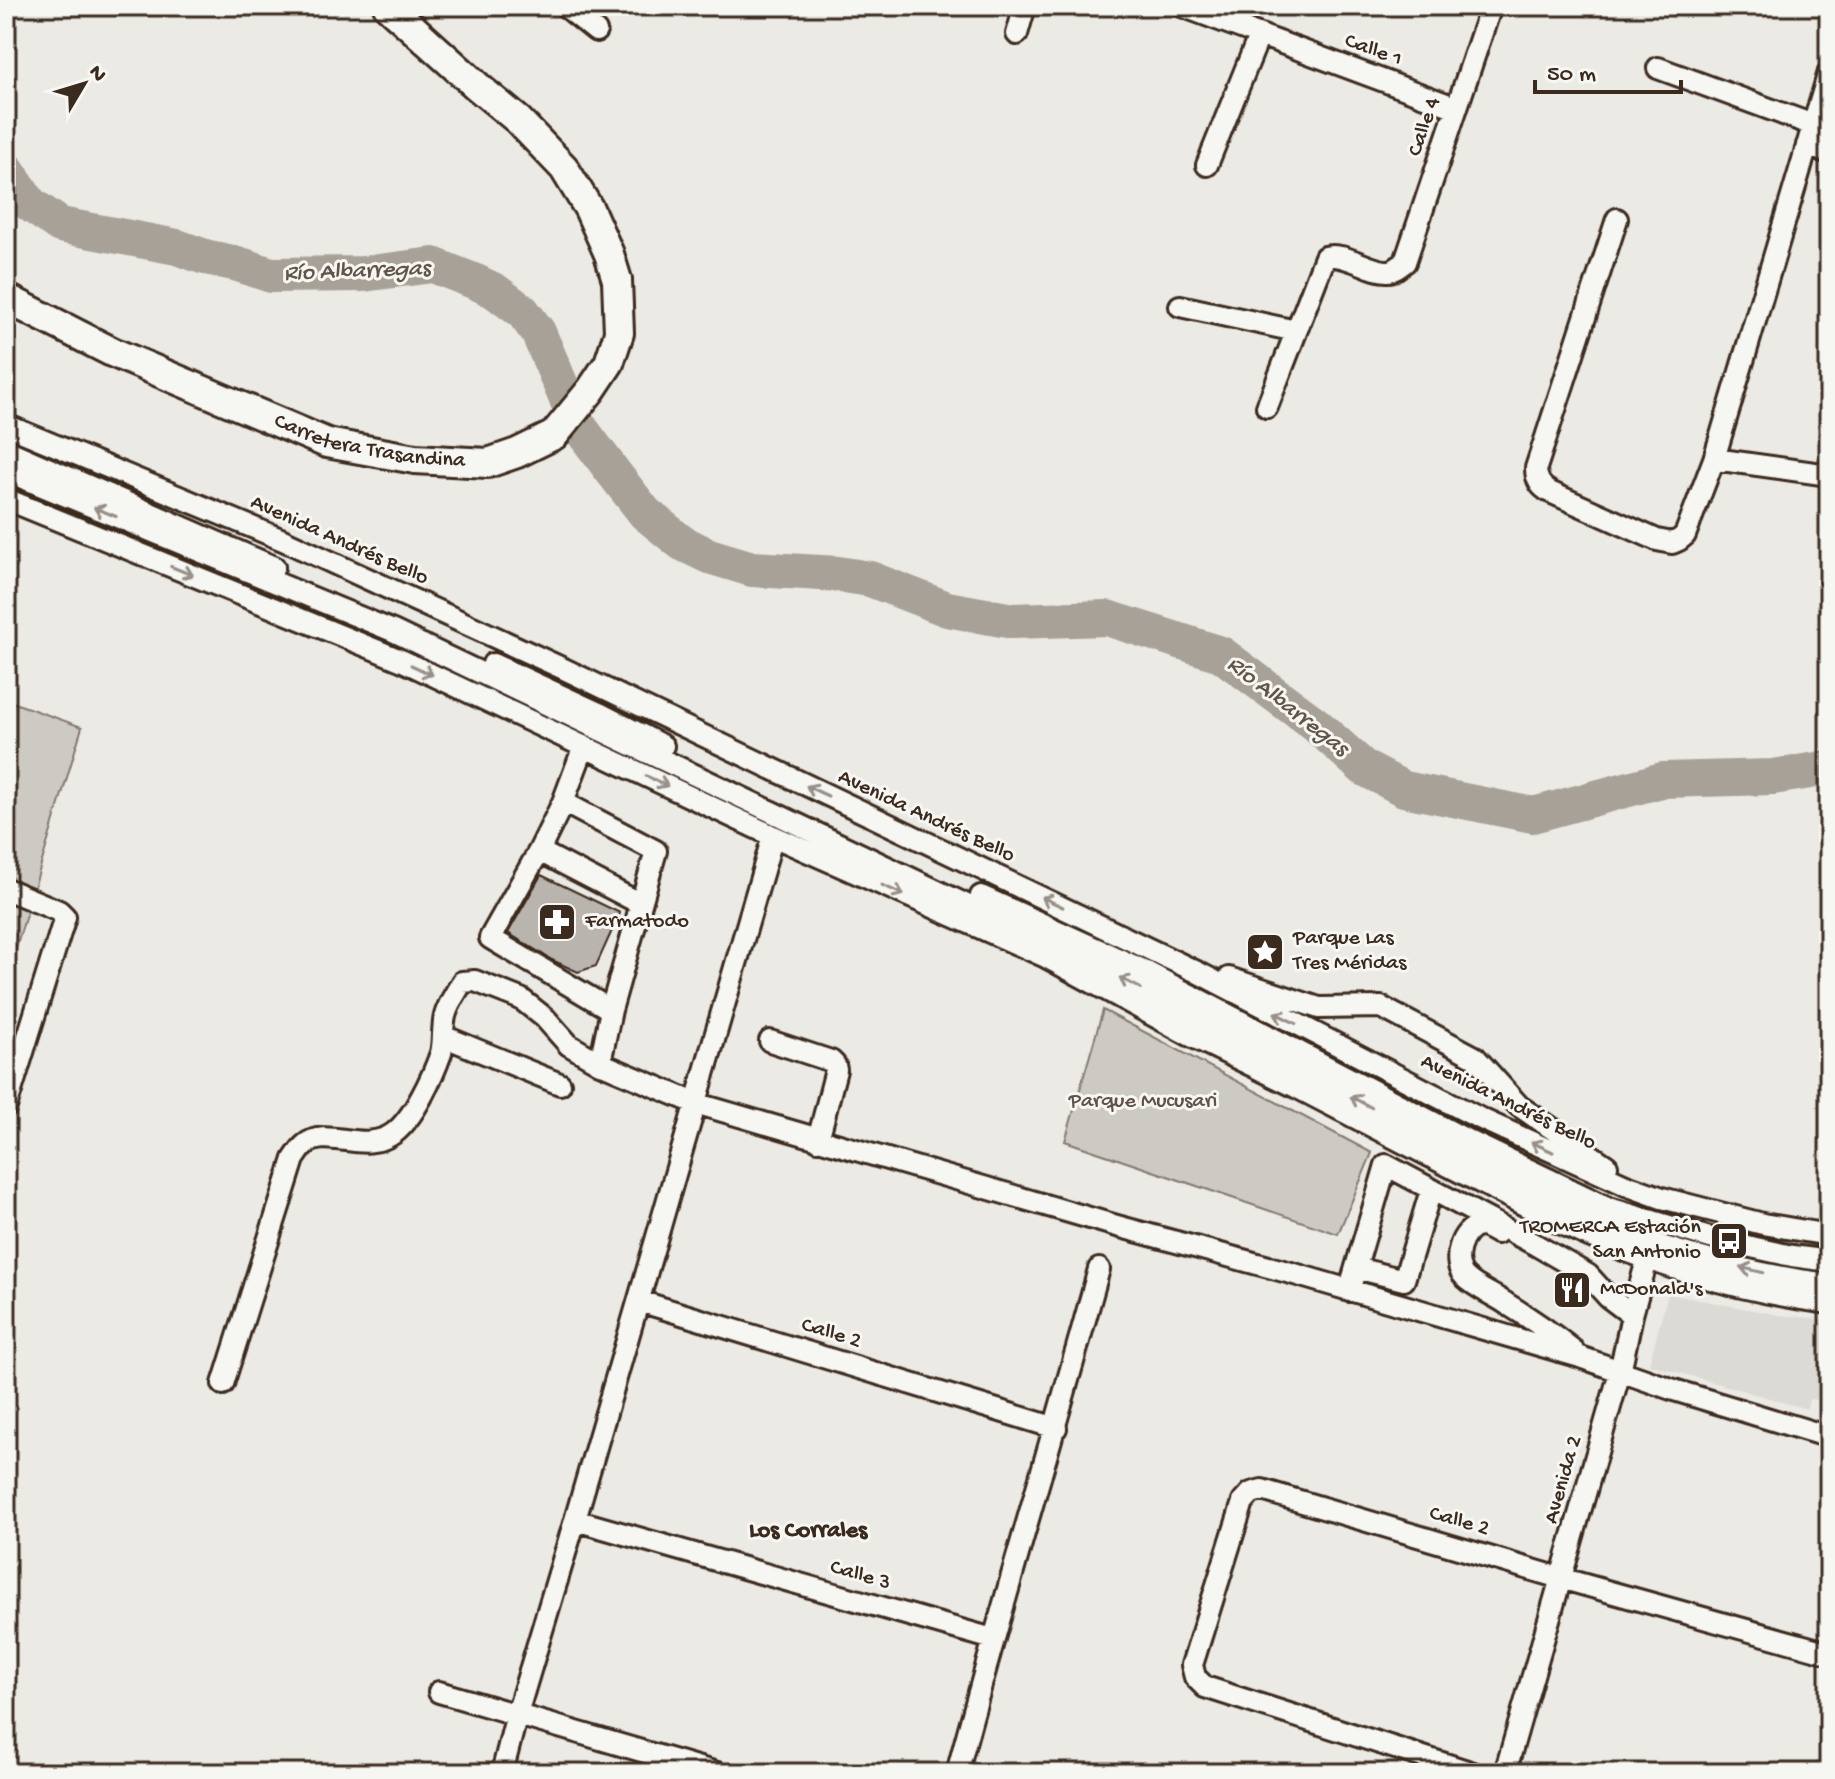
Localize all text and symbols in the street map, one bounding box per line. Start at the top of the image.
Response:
street label: Calle 1 [1341,29,1405,73]
north arrow [44,44,124,124]
scale bar [1535,44,1681,94]
text: N [82,60,111,88]
text: 50 m [1547,61,1596,90]
street label: Calle 4 [1403,93,1447,160]
water label: Río Albarregas [283,255,433,289]
street label: Carretera Trasandina [270,409,467,475]
street label: Avenida Andrés Bello [246,490,432,592]
one-way arrow [93,503,118,518]
one-way arrow [169,564,194,579]
water label: Río Albarregas [1220,650,1355,765]
one-way arrow [410,663,434,678]
street label: Avenida Andrés Bello [833,765,1019,869]
one-way arrow [645,774,669,789]
one-way arrow [805,783,829,798]
one-way arrow [881,883,905,898]
one-way arrow [1040,894,1064,909]
pharmacy icon: Farmatodo [536,901,578,943]
place label: Farmatodo [584,909,689,935]
place label: Parque Las Tres Méridas [1291,926,1407,977]
place icon: Parque Las Tres Méridas [1244,931,1286,973]
one-way arrow [1118,975,1142,991]
one-way arrow [1273,1009,1297,1025]
street label: Avenida Andrés Bello [1416,1049,1600,1157]
park label: Parque Mucusari [1068,1089,1217,1115]
one-way arrow [1349,1094,1373,1110]
one-way arrow [1530,1139,1554,1154]
place label: TROMERCA Estación San Antonio [1518,1215,1702,1266]
bus stop icon: TROMERCA Estación San Antonio [1708,1220,1750,1262]
one-way arrow [1740,1262,1766,1277]
restaurant icon: McDonald's [1551,1269,1593,1311]
place label: McDonald's [1600,1277,1703,1303]
street label: Calle 2 [798,1313,864,1355]
street label: Avenida 2 [1539,1433,1589,1527]
street label: Calle 2 [1426,1501,1492,1543]
district label: Los Corrales [749,1517,868,1546]
street label: Calle 3 [827,1555,893,1597]

